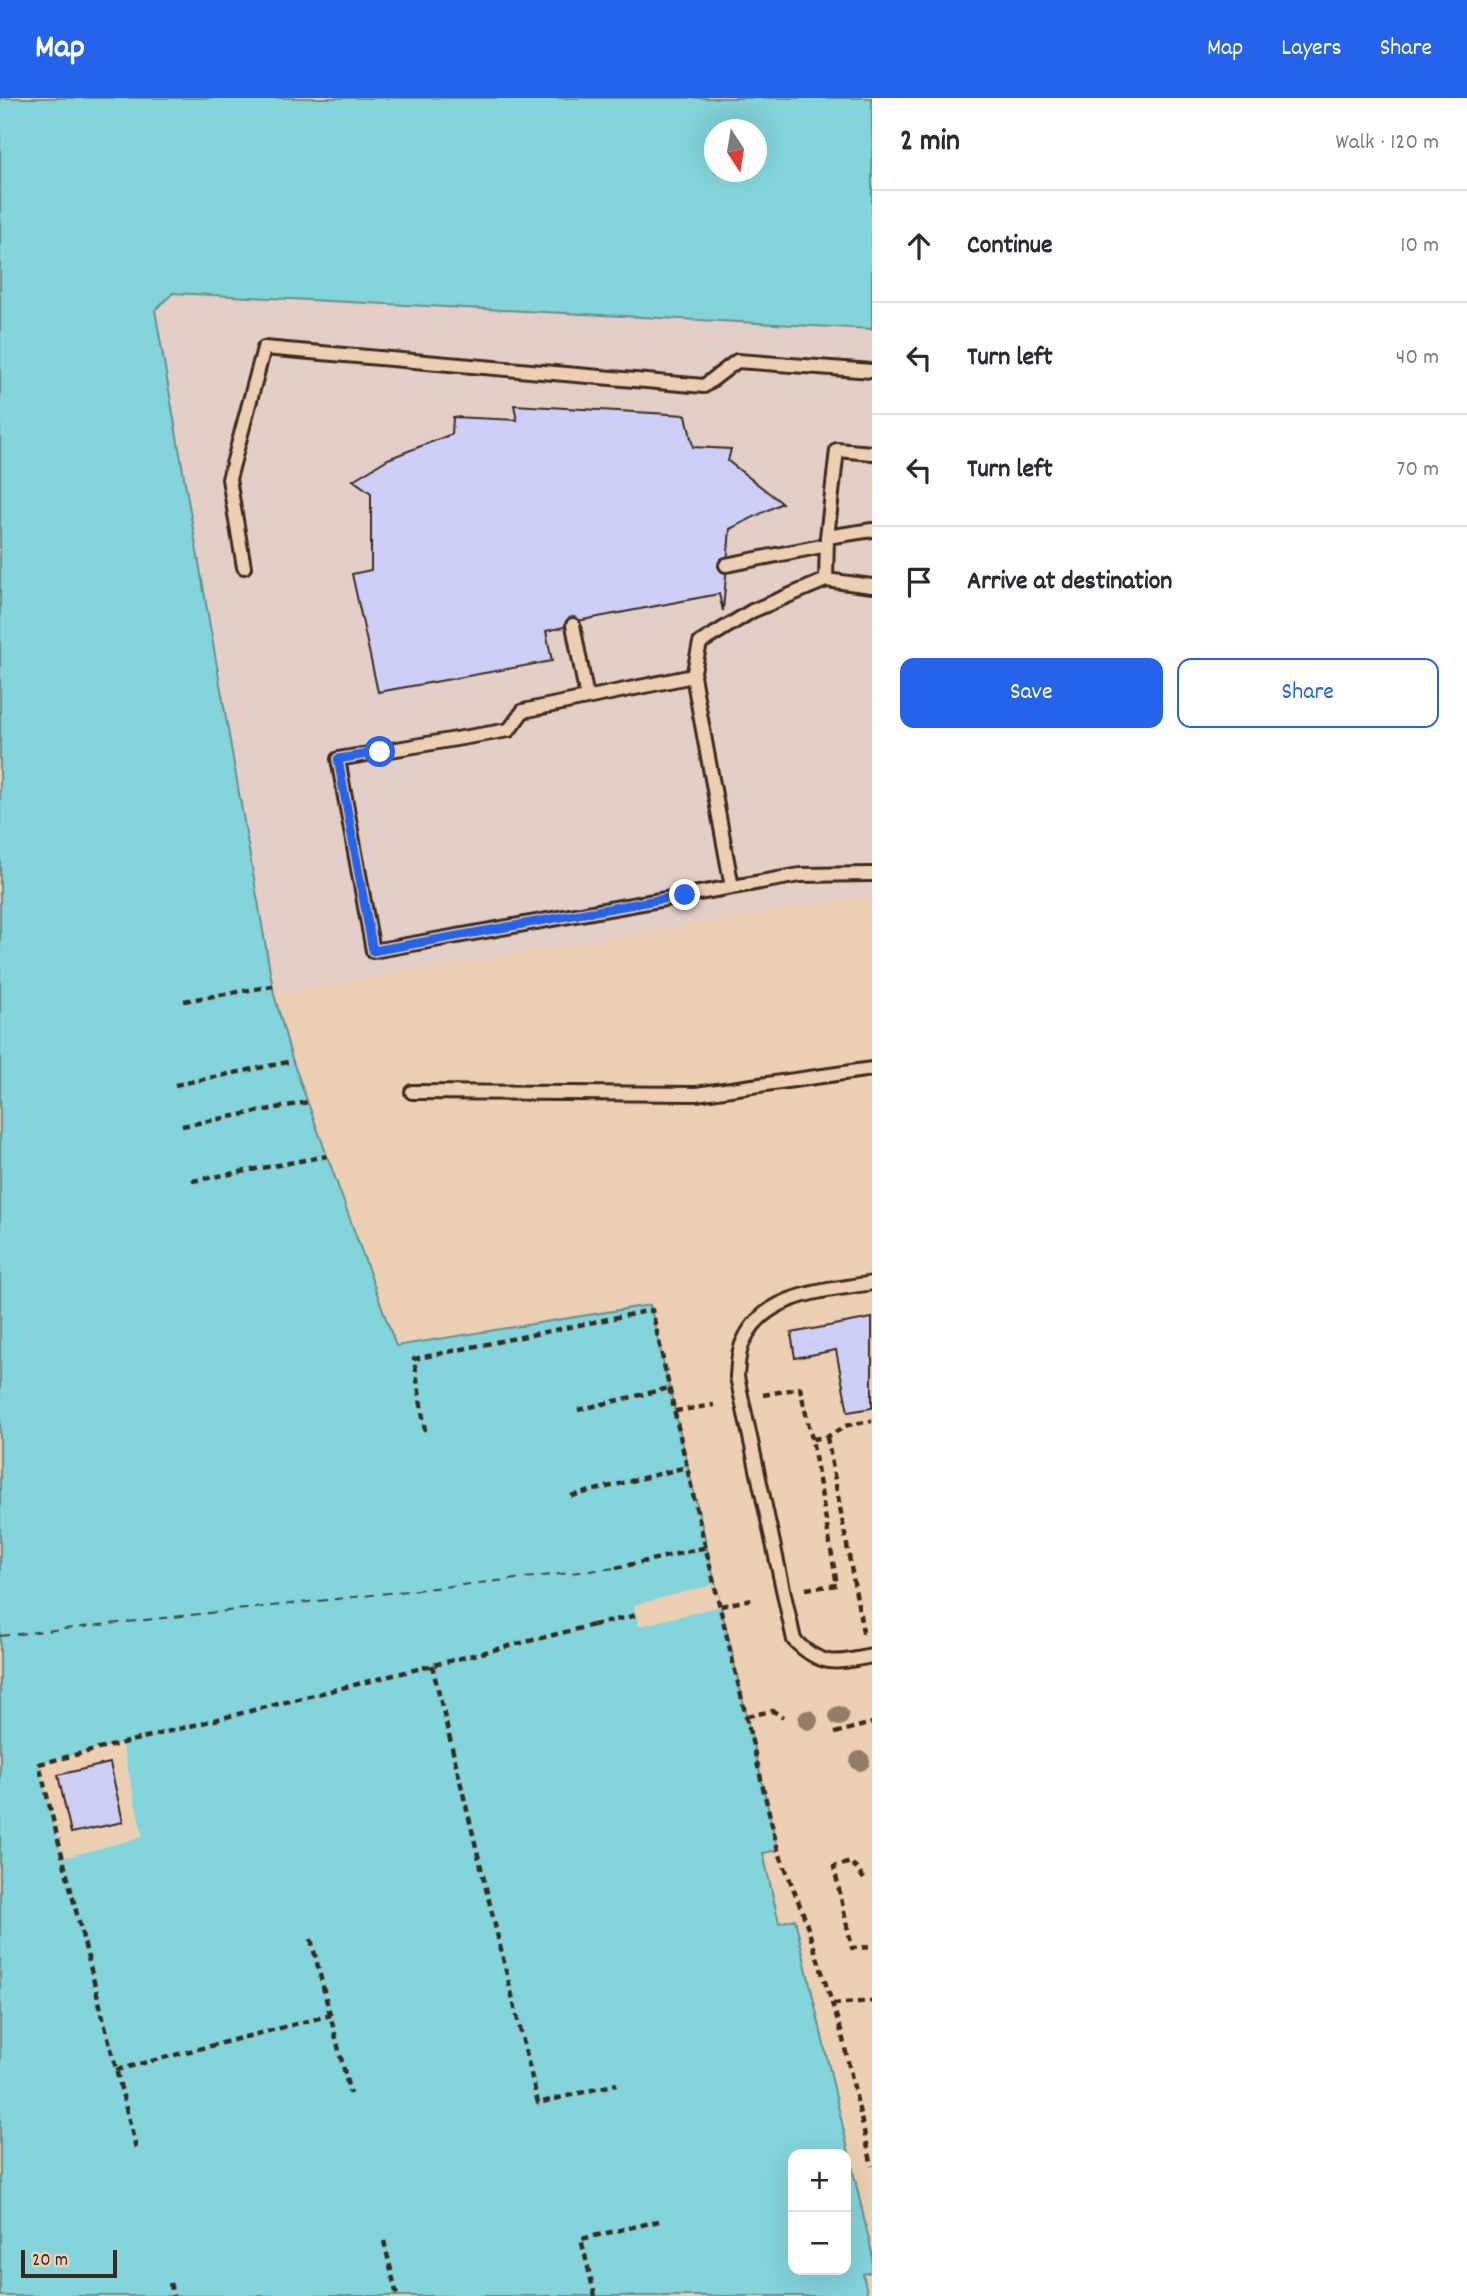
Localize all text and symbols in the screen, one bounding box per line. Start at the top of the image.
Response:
text: Map [35,26,85,73]
text: Map [1207,32,1243,66]
text: Layers [1281,32,1342,66]
text: Share [1380,32,1432,66]
north arrow [704,119,767,182]
text: 2 min [900,122,960,165]
text: Walk · 120 m [1336,127,1439,160]
icon: ahead [900,227,938,265]
text: Continue [967,228,1052,265]
text: 10 m [1400,230,1439,263]
icon: left [900,339,938,377]
text: Turn left [967,340,1053,377]
text: 40 m [1396,342,1439,375]
icon: left [900,451,938,489]
text: Turn left [967,452,1053,489]
text: 70 m [1397,454,1439,487]
icon: arrive [900,563,938,601]
text: Arrive at destination [967,564,1172,601]
button: Save [900,658,1163,728]
button: Share [1177,658,1439,728]
route start [364,736,395,767]
route end [669,879,700,910]
map controls [788,2149,851,2275]
button: + [788,2149,851,2212]
button: − [788,2212,851,2275]
scale bar [21,2247,117,2279]
text: 20 m [32,2248,68,2275]

